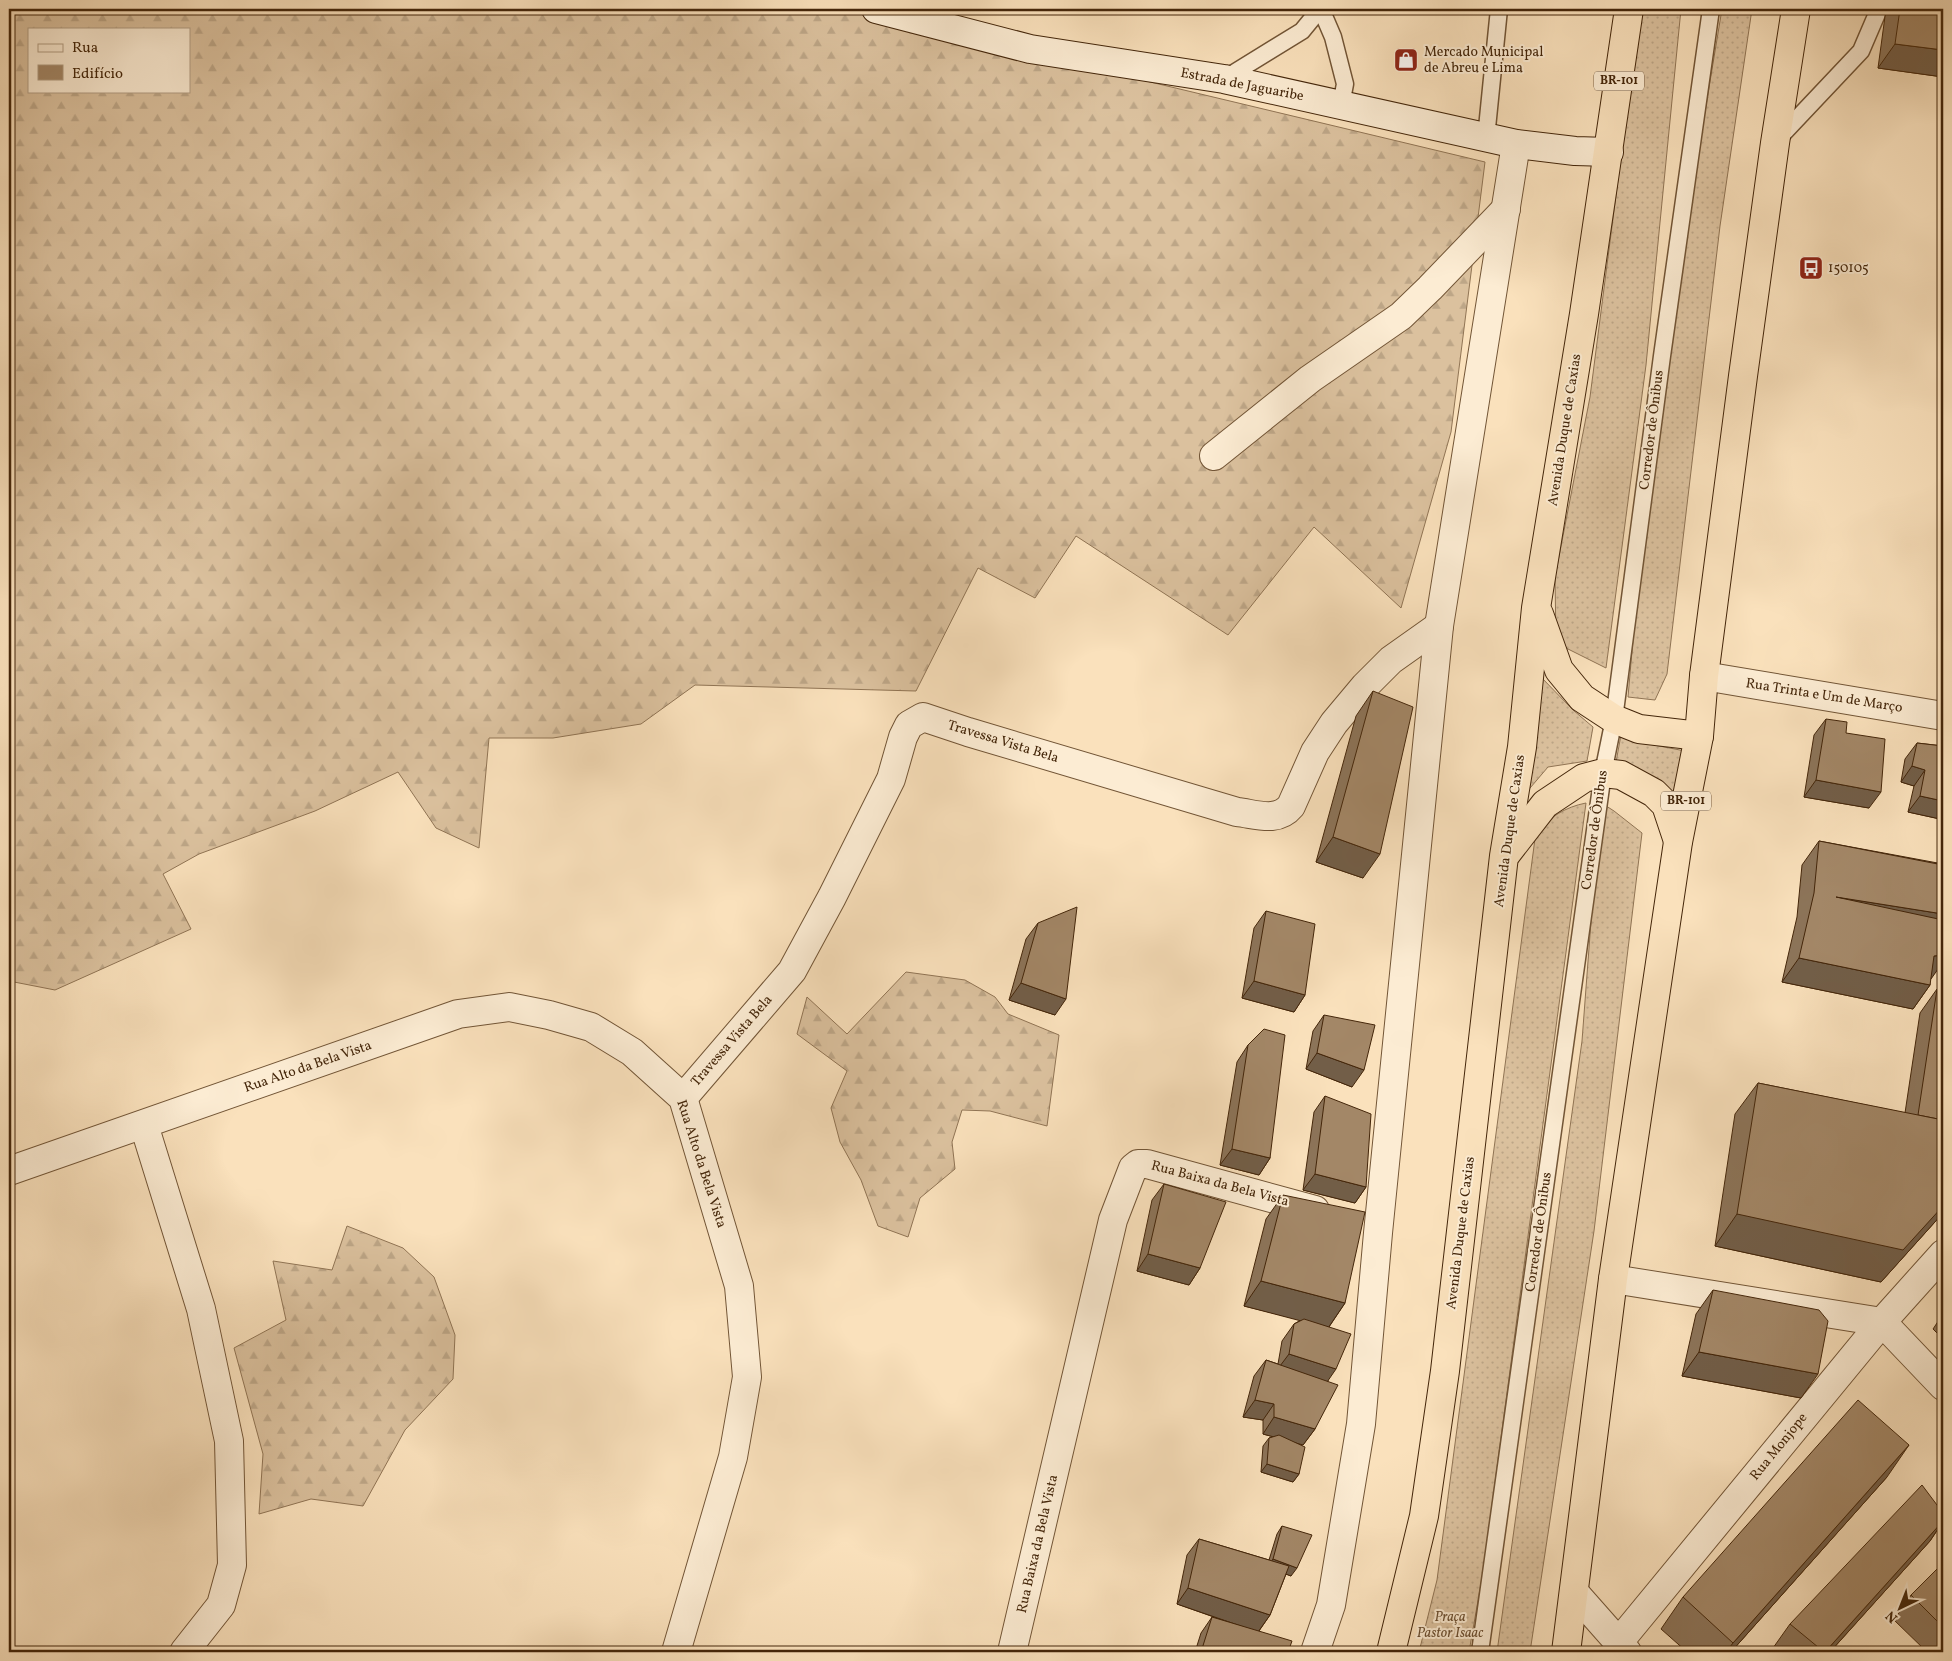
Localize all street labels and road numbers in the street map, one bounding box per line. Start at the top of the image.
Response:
street label: Estrada de Jaguaribe [1179,64,1306,106]
road number: BR-101 [1594,72,1644,90]
street label: Avenida Duque de Caxias [1544,352,1586,508]
street label: Corredor de Ônibus [1635,369,1669,491]
street label: Rua Trinta e Um de Março [1744,674,1904,718]
street label: Travessa Vista Bela [945,716,1061,768]
street label: Avenida Duque de Caxias [1490,753,1530,909]
street label: Corredor de Ônibus [1577,769,1613,891]
road number: BR-101 [1661,791,1711,810]
street label: Travessa Vista Bela [687,991,777,1091]
street label: Rua Alto da Bela Vista [242,1036,374,1098]
street label: Rua Alto da Bela Vista [671,1097,731,1231]
street label: Avenida Duque de Caxias [1442,1155,1480,1311]
street label: Rua Baixa da Bela Vista [1149,1156,1291,1212]
street label: Corredor de Ônibus [1521,1171,1557,1293]
street label: Rua Monjope [1746,1409,1812,1485]
street label: Rua Baixa da Bela Vista [1013,1473,1063,1615]

